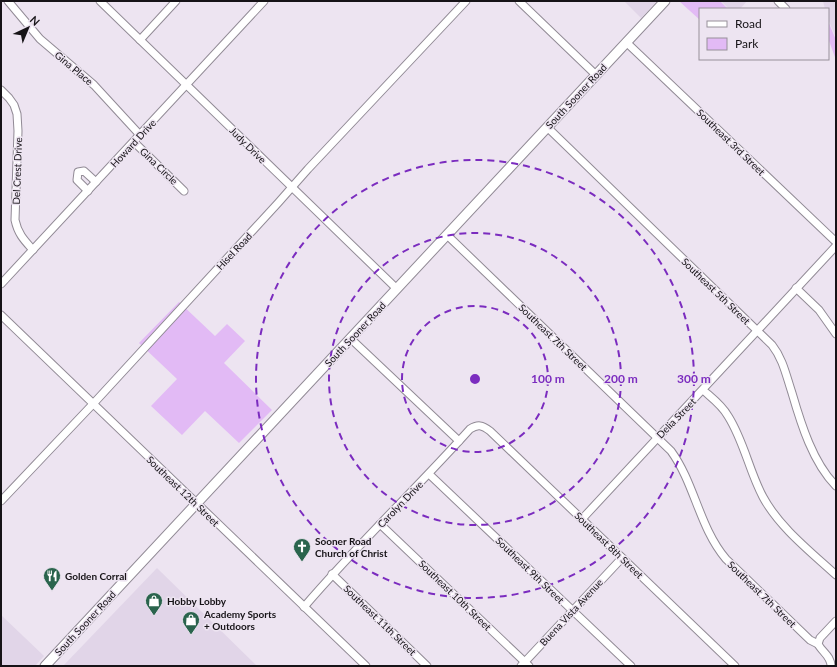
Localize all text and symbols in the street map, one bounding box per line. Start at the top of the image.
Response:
north arrow [8,8,48,48]
legend [699,8,829,60]
text: N [28,13,43,28]
text: Road [735,16,762,31]
text: Park [735,36,759,51]
street label: Gina Place [53,49,95,87]
street label: South Sooner Road [543,61,609,131]
street label: Southeast 3rd Street [694,106,768,178]
street label: Howard Drive [108,116,158,170]
street label: Judy Drive [227,124,269,166]
street label: Del Crest Drive [10,137,24,205]
street label: Gina Circle [138,145,180,187]
street label: Hisel Road [214,230,254,272]
street label: Southeast 5th Street [679,255,753,327]
street label: South Sooner Road [322,299,388,369]
street label: Southeast 7th Street [516,301,590,373]
text: 100 m [531,371,565,386]
text: 200 m [604,371,638,386]
text: 300 m [677,371,711,386]
centre of rings [468,372,482,386]
street label: Delia Street [654,395,698,441]
street label: Southeast 12th Street [144,453,222,529]
street label: Carolyn Drive [375,478,425,530]
street label: Southeast 8th Street [572,509,646,581]
street label: Southeast 9th Street [493,534,567,606]
place label: Sooner Road Church of Christ [315,535,388,559]
church icon: Sooner Road Church of Christ [292,537,312,562]
street label: Southeast 10th Street [416,557,494,633]
street label: Southeast 7th Street [725,558,799,630]
restaurant icon: Golden Corral [42,566,62,591]
place label: Golden Corral [65,570,127,582]
street label: Buena Vista Avenue [537,576,605,648]
street label: Southeast 11th Street [341,582,419,658]
street label: South Sooner Road [52,588,118,658]
shop icon: Hobby Lobby [144,591,164,616]
place label: Hobby Lobby [167,595,227,607]
place label: Academy Sports + Outdoors [203,608,277,632]
shop icon: Academy Sports + Outdoors [181,610,201,635]

